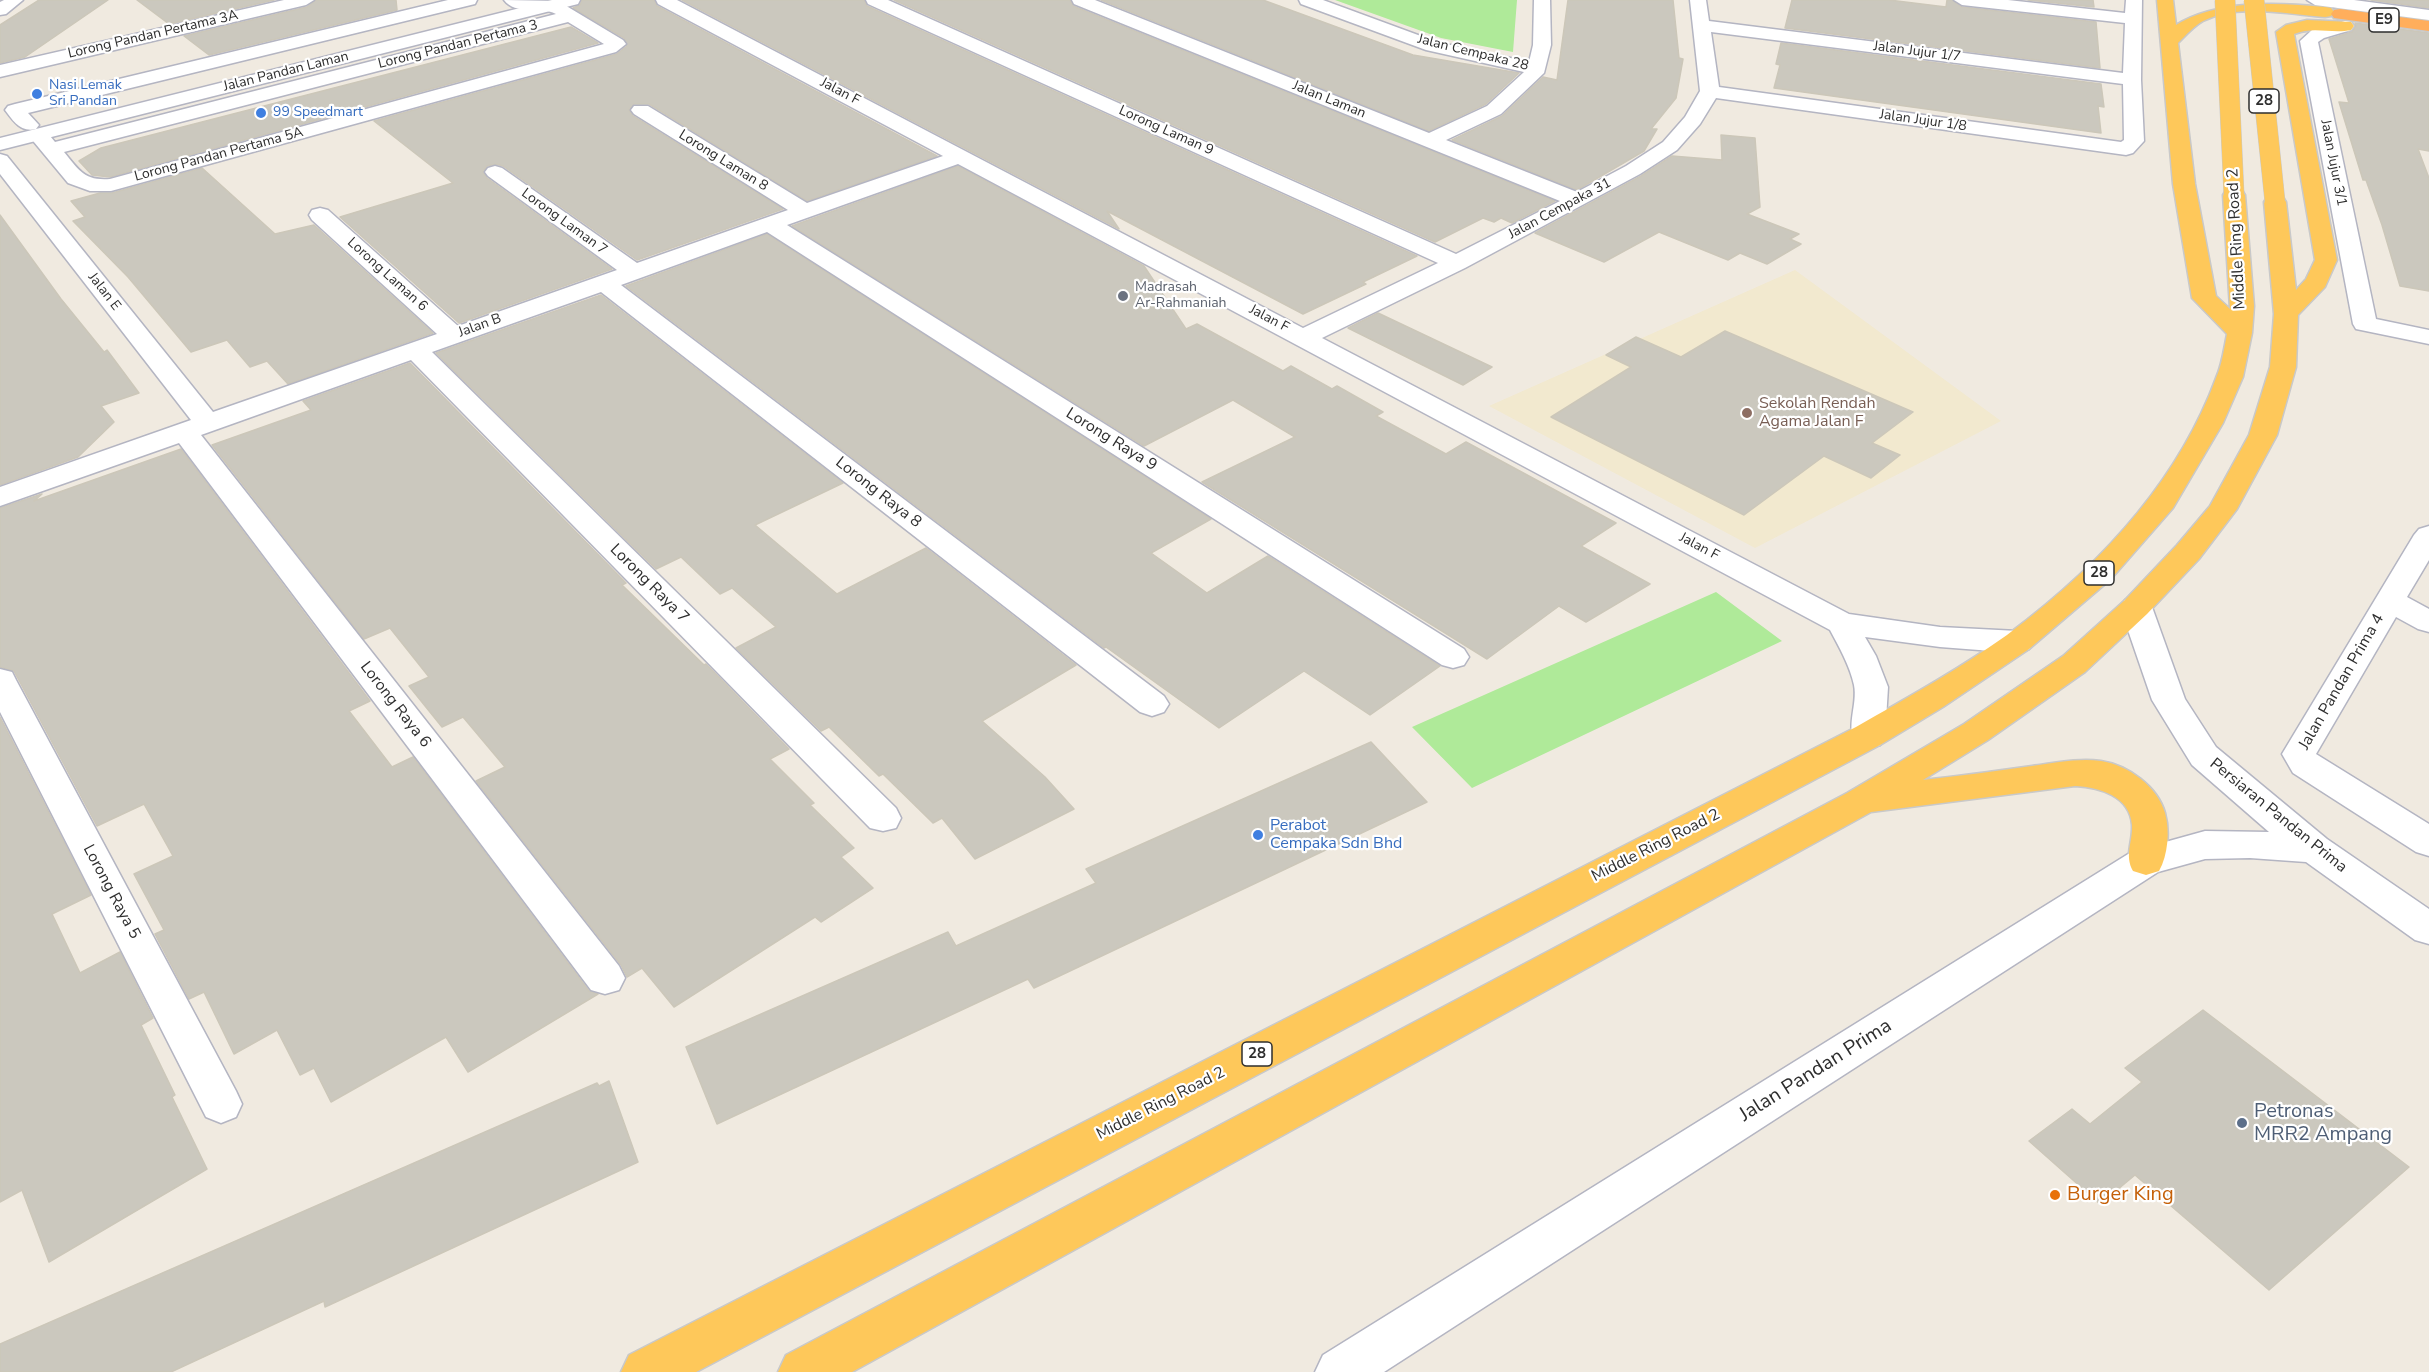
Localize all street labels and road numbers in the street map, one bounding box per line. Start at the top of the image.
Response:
street label: Lorong Pandan Pertama 3A [66,7,240,63]
road number: E9 [2369,8,2399,32]
street label: Lorong Pandan Pertama 3 [376,17,540,73]
street label: Jalan Cempaka 28 [1416,31,1530,75]
street label: Jalan Jujur 1/7 [1872,38,1962,66]
street label: Jalan Pandan Laman [222,48,350,96]
street label: Jalan F [817,75,863,109]
street label: Jalan Laman [1290,78,1368,122]
road number: 28 [2249,89,2279,113]
street label: Lorong Laman 9 [1116,103,1216,159]
street label: Jalan Jujur 1/8 [1878,107,1968,135]
street label: Jalan Jujur 3/1 [2316,118,2350,208]
street label: Lorong Pandan Pertama 5A [133,124,305,186]
street label: Lorong Laman 8 [675,127,771,195]
street label: Middle Ring Road 2 [2224,168,2250,310]
street label: Jalan Cempaka 31 [1506,175,1614,243]
street label: Lorong Laman 7 [518,185,610,259]
street label: Lorong Laman 6 [343,235,431,315]
street label: Jalan E [84,270,124,314]
street label: Jalan F [1246,302,1292,336]
street label: Jalan B [456,310,504,342]
street label: Lorong Raya 9 [1062,404,1160,476]
street label: Lorong Raya 8 [831,453,925,533]
street label: Jalan F [1676,530,1722,564]
street label: Lorong Raya 7 [605,540,693,628]
road number: 28 [2084,561,2114,585]
street label: Jalan Pandan Prima 4 [2295,611,2389,753]
street label: Lorong Raya 6 [355,658,435,752]
street label: Persiaran Pandan Prima [2205,755,2351,877]
street label: Middle Ring Road 2 [1589,805,1723,887]
street label: Lorong Raya 5 [78,842,144,942]
street label: Jalan Pandan Prima [1735,1014,1897,1128]
road number: 28 [1242,1042,1272,1066]
street label: Middle Ring Road 2 [1094,1063,1228,1145]

